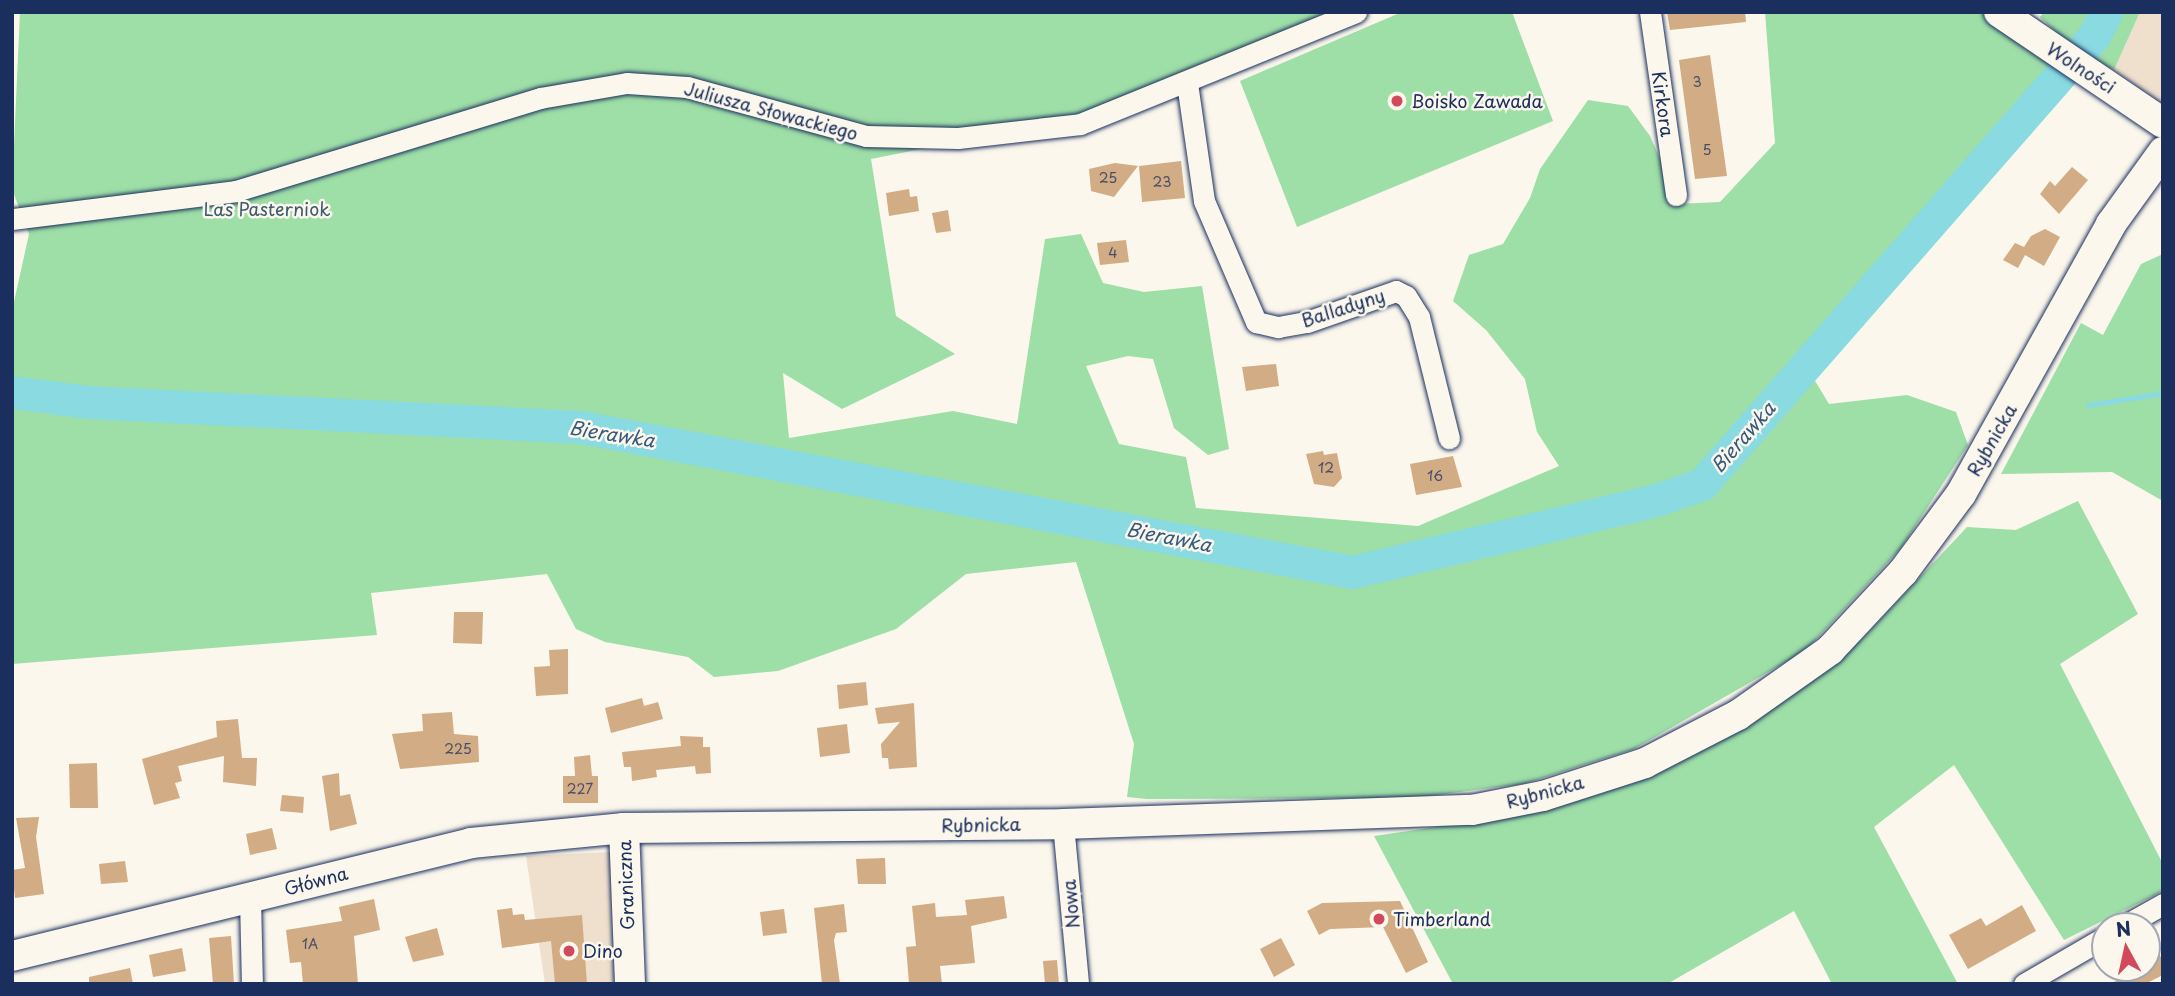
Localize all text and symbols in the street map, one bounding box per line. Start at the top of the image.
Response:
street label: Wolności [2043,38,2119,98]
street label: Kirkora [1648,70,1678,138]
house number: 3 [1692,74,1702,90]
street label: Juliusza Słowackiego [682,77,860,145]
place label: Boisko Zawada [1411,90,1544,112]
marker: Boisko Zawada [1389,93,1405,109]
house number: 5 [1702,142,1712,158]
house number: 25 [1099,170,1117,186]
house number: 23 [1153,174,1171,190]
park label: Las Pasterniok [203,198,331,220]
house number: 4 [1108,245,1118,261]
street label: Balladyny [1299,284,1387,332]
water label: Bierawka [1706,397,1780,477]
street label: Rybnicka [1963,400,2021,480]
water label: Bierawka [568,416,656,452]
house number: 12 [1318,460,1334,476]
house number: 16 [1427,468,1443,484]
water label: Bierawka [1125,518,1213,556]
house number: 225 [444,741,472,757]
street label: Rybnicka [1504,771,1586,813]
house number: 227 [567,781,593,797]
street label: Rybnicka [941,814,1021,836]
street label: Graniczna [614,840,638,930]
street label: Główna [282,862,350,900]
street label: Nowa [1058,879,1084,929]
place label: Timberland [1393,908,1491,930]
marker: Timberland [1371,911,1387,927]
north arrow [2091,912,2161,982]
text: N [2114,913,2133,943]
house number: 1A [302,936,318,952]
place label: Dino [583,940,623,962]
marker: Dino [561,943,577,959]

